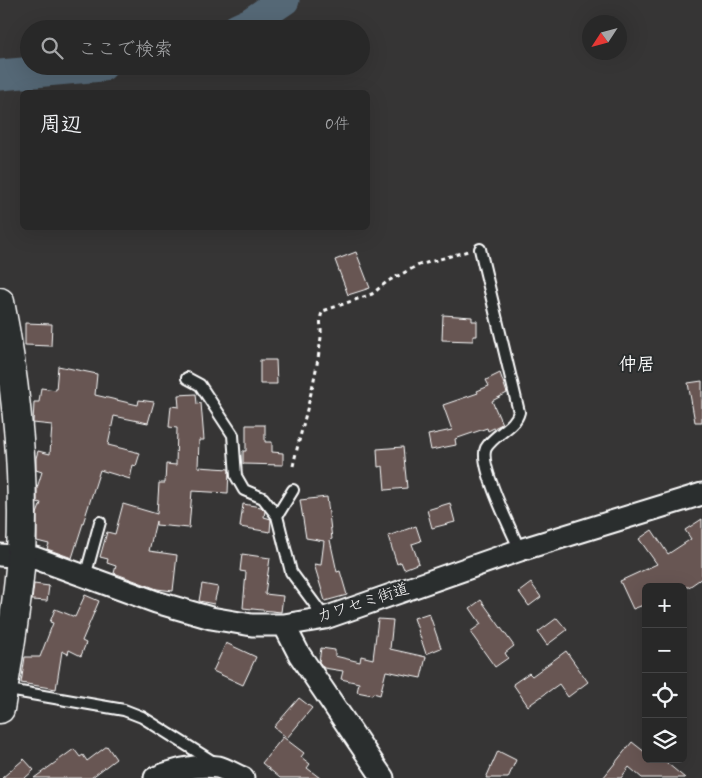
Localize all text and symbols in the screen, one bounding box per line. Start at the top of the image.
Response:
north arrow [582,15,627,60]
search box [20,20,370,75]
icon: search [38,34,66,62]
text: ここで検索 [78,37,173,62]
text: 周辺 [40,111,82,139]
text: 0件 [325,114,350,135]
district label: 仲居 [619,353,655,377]
street label: カワセミ街道 [314,578,412,628]
map controls [642,583,687,763]
button: + [642,583,687,628]
button: − [642,628,687,673]
button: locate [642,673,687,718]
button: layers [642,718,687,763]

